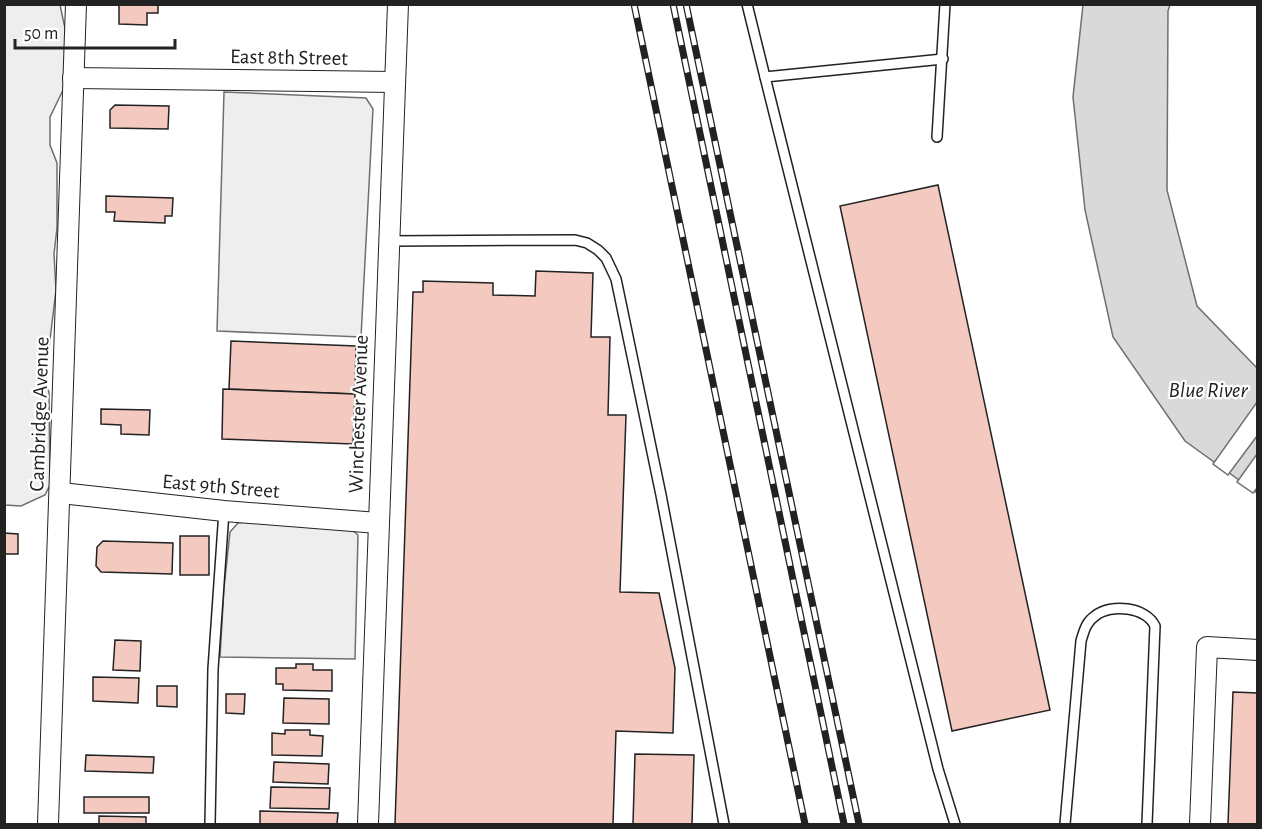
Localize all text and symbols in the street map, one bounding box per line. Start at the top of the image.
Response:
scale bar [15,12,176,50]
text: 50 m [24,25,58,43]
street label: East 8th Street [230,46,348,69]
street label: Winchester Avenue [345,334,372,494]
street label: Cambridge Avenue [26,336,53,492]
water label: Blue River [1168,379,1248,401]
street label: East 9th Street [161,471,281,502]

